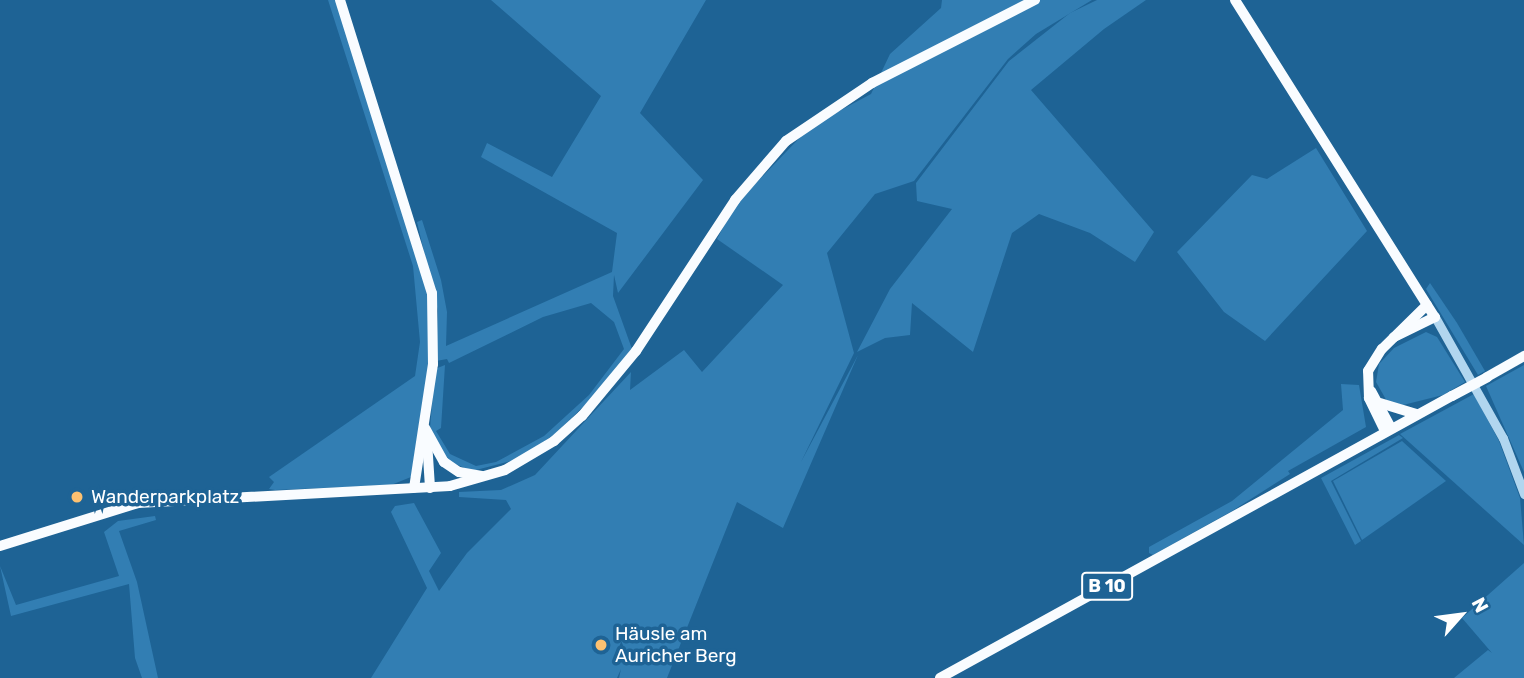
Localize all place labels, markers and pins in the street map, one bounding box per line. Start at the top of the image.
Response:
place label: Wanderparkplatz [91,486,239,508]
marker: Wanderparkplatz [69,489,85,505]
place label: Häusle am Auricher Berg [615,623,737,667]
marker: Häusle am Auricher Berg [593,637,609,653]

